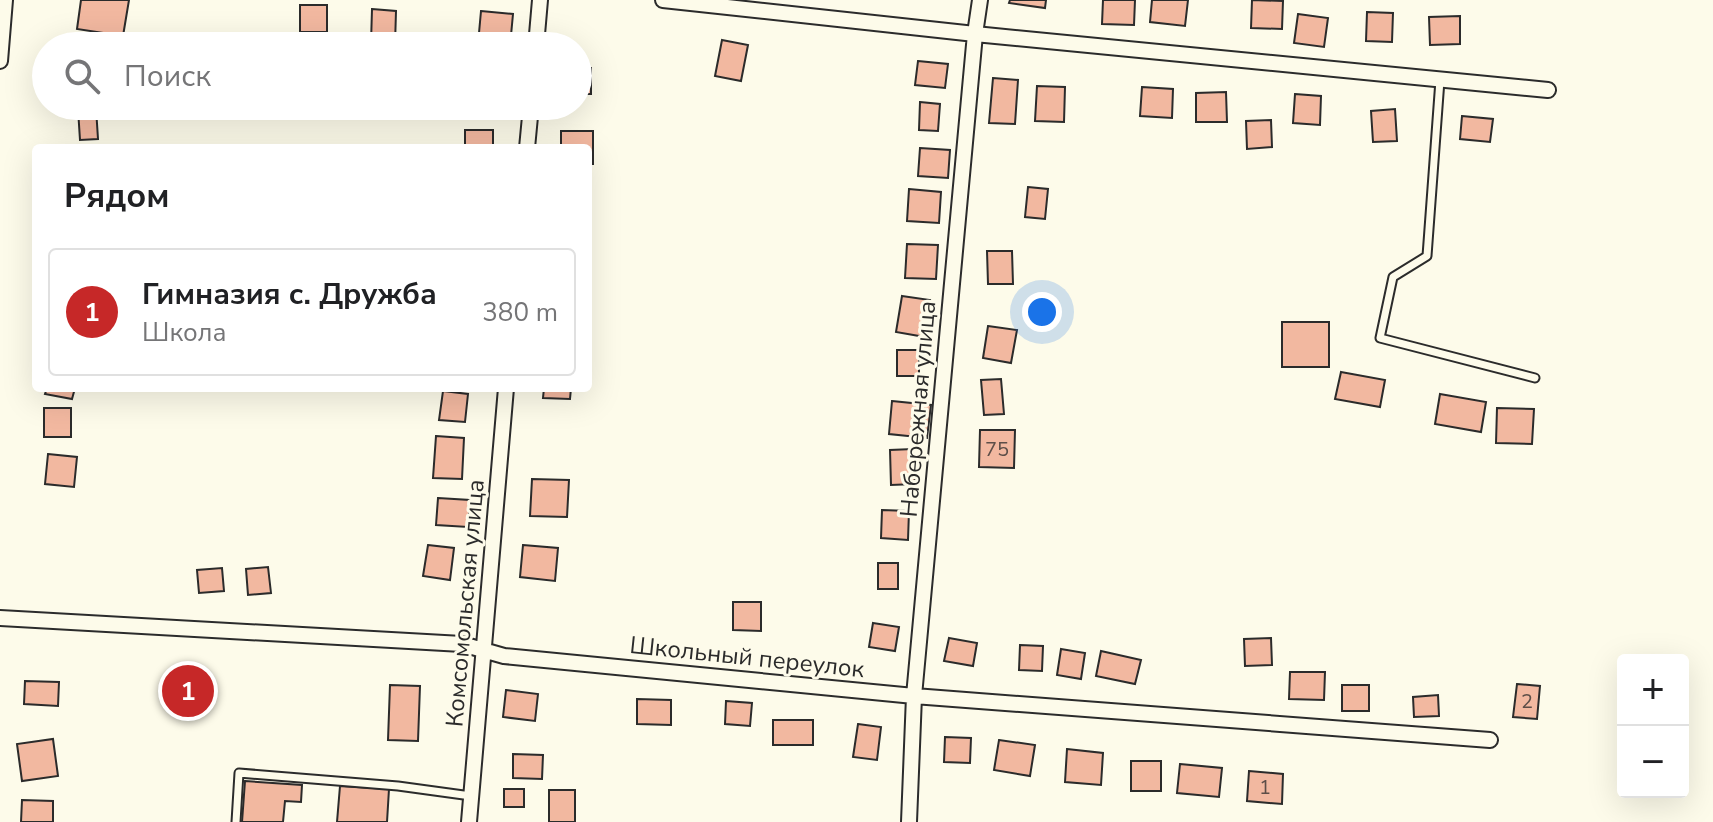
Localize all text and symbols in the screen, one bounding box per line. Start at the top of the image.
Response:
search box [32,32,592,120]
icon: search [60,54,104,98]
text: Поиск [124,56,211,97]
text: Рядом [64,173,170,219]
text: Гимназия с. Дружба [142,274,437,315]
your location [1022,292,1062,332]
text: 1 [84,295,100,330]
text: 380 m [482,295,558,330]
street label: Набережная улица [893,300,943,518]
text: Школа [142,315,226,350]
house number: 75 [985,436,1009,463]
street label: Комсомольская улица [438,478,492,728]
street label: Школьный переулок [628,629,866,685]
map controls [1617,654,1689,798]
button: + [1617,654,1689,726]
pin: 1 [162,661,214,721]
house number: 2 [1521,688,1533,715]
button: − [1617,726,1689,798]
house number: 1 [1259,774,1271,801]

